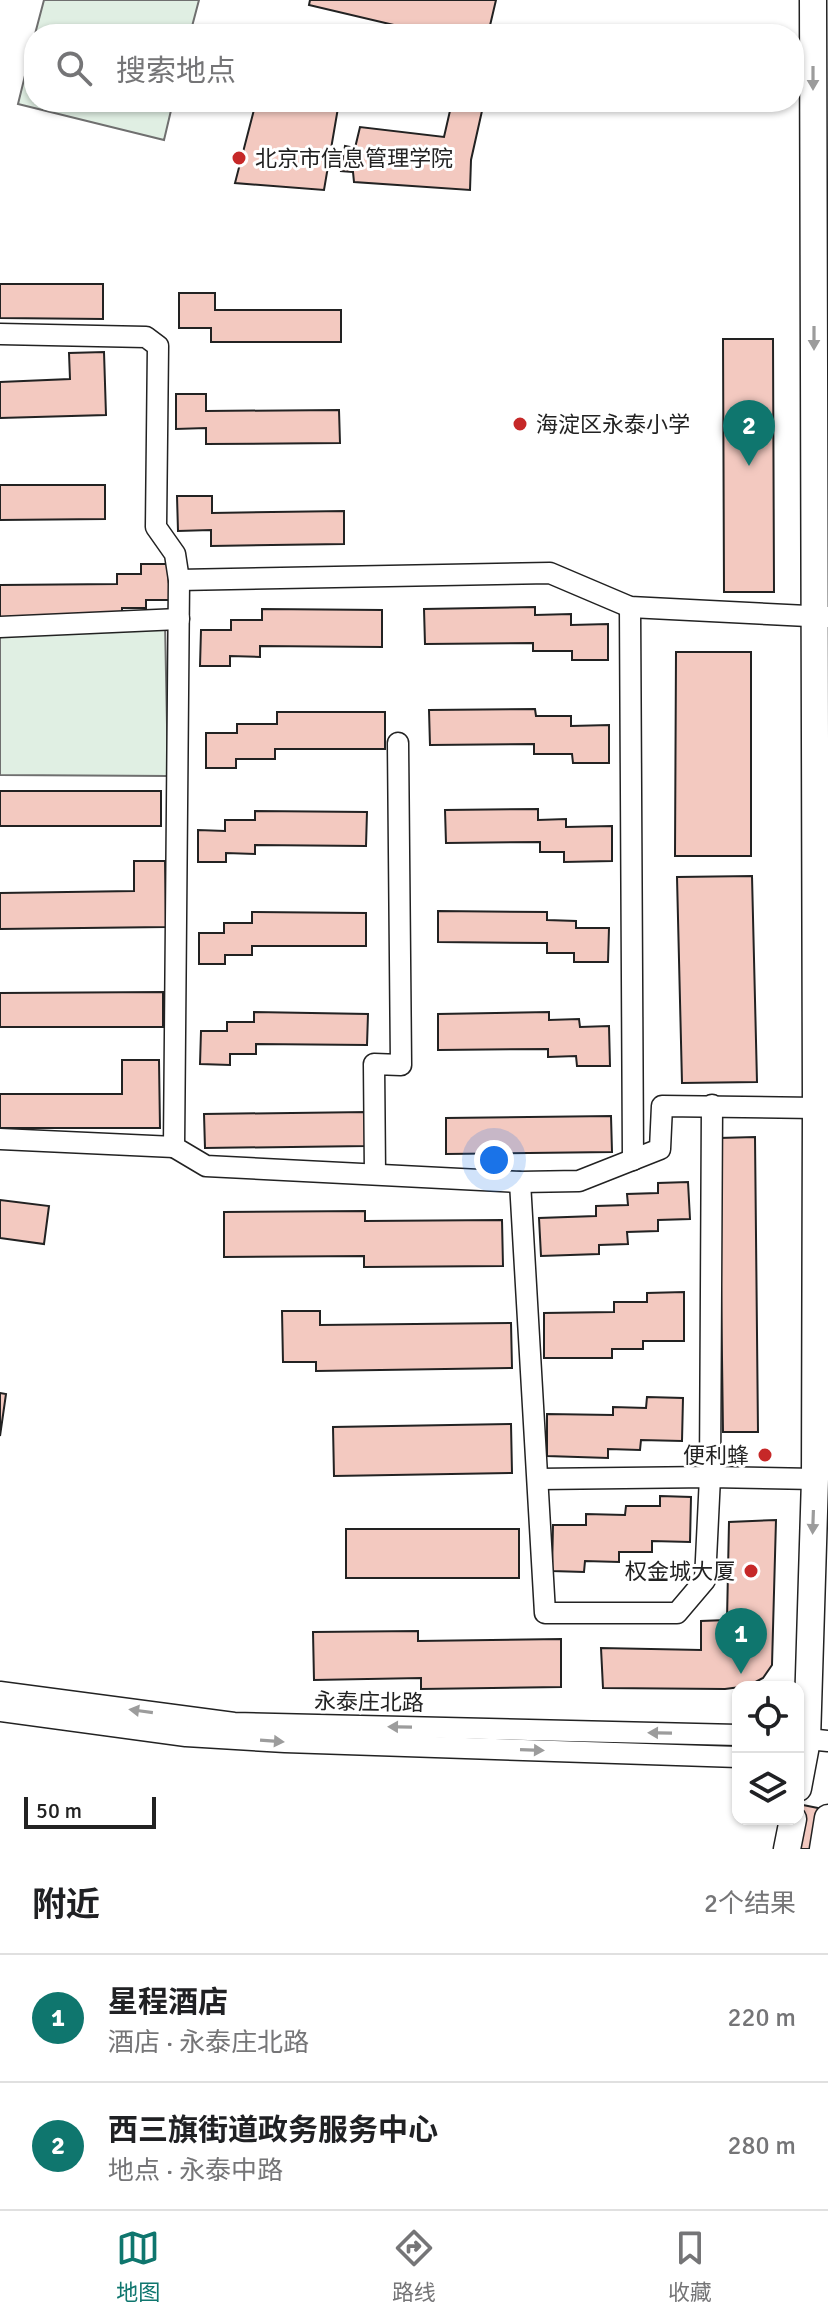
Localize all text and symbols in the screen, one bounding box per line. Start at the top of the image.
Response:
search box [24,24,804,112]
icon: search [52,46,96,90]
text: 搜索地点 [116,53,236,90]
one-way arrow [807,66,819,91]
place label: 北京市信息管理学院 [255,145,453,172]
marker: 北京市信息管理学院 [230,149,248,167]
one-way arrow [808,326,820,351]
pin: 2 [723,400,775,466]
place label: 海淀区永泰小学 [536,411,690,438]
marker: 海淀区永泰小学 [511,415,529,433]
your location [474,1140,514,1180]
place label: 便利蜂 [683,1442,749,1469]
marker: 便利蜂 [756,1446,774,1464]
one-way arrow [807,1510,820,1535]
place label: 权金城大厦 [625,1558,735,1585]
marker: 权金城大厦 [742,1562,760,1580]
pin: 1 [715,1608,767,1674]
map controls [732,1681,804,1825]
button: locate [732,1681,804,1753]
street label: 永泰庄北路 [314,1688,424,1716]
one-way arrow [128,1704,153,1717]
one-way arrow [387,1720,412,1733]
one-way arrow [647,1726,672,1739]
one-way arrow [260,1735,285,1748]
one-way arrow [520,1744,545,1757]
button: layers [732,1753,804,1825]
scale bar [24,1793,156,1829]
text: 50 m [36,1797,82,1824]
text: 附近 [32,1884,100,1926]
text: 2个结果 [704,1888,796,1920]
text: 星程酒店 [108,1984,228,2021]
text: 1 [51,2002,65,2034]
text: 220 m [727,2002,796,2034]
text: 酒店 · 永泰庄北路 [108,2027,309,2059]
text: 西三旗街道政务服务中心 [108,2112,438,2149]
text: 2 [51,2130,65,2162]
text: 280 m [727,2130,796,2162]
text: 地点 · 永泰中路 [108,2155,283,2187]
tab: 地图 [116,2226,160,2306]
tab: 路线 [392,2226,436,2306]
tab: 收藏 [668,2226,712,2306]

